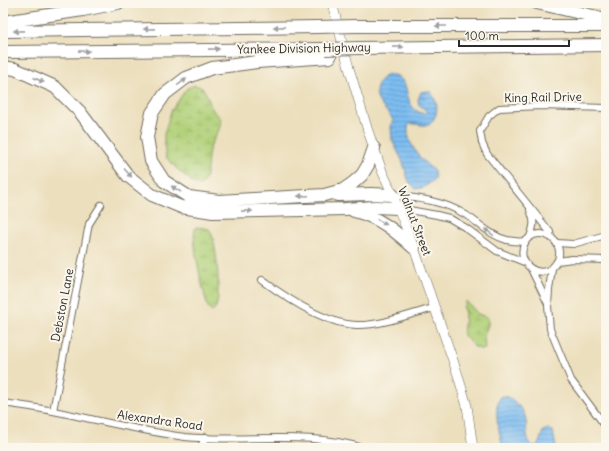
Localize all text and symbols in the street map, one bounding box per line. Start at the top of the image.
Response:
scale bar [459,22,569,48]
one-way arrow [434,23,447,29]
one-way arrow [272,24,285,30]
one-way arrow [142,26,155,32]
one-way arrow [12,28,25,34]
text: 100 m [465,28,499,43]
street label: Yankee Division Highway [237,39,371,57]
one-way arrow [392,44,405,50]
one-way arrow [208,46,221,52]
one-way arrow [78,48,91,54]
one-way arrow [34,78,46,84]
one-way arrow [176,78,187,86]
street label: King Rail Drive [504,89,582,105]
one-way arrow [123,168,132,179]
street label: Walnut Street [395,184,435,258]
one-way arrow [170,185,182,192]
one-way arrow [296,193,309,199]
one-way arrow [241,208,254,214]
one-way arrow [376,219,388,226]
one-way arrow [484,228,495,236]
street label: Debston Lane [48,267,76,343]
street label: Alexandra Road [116,407,204,433]

